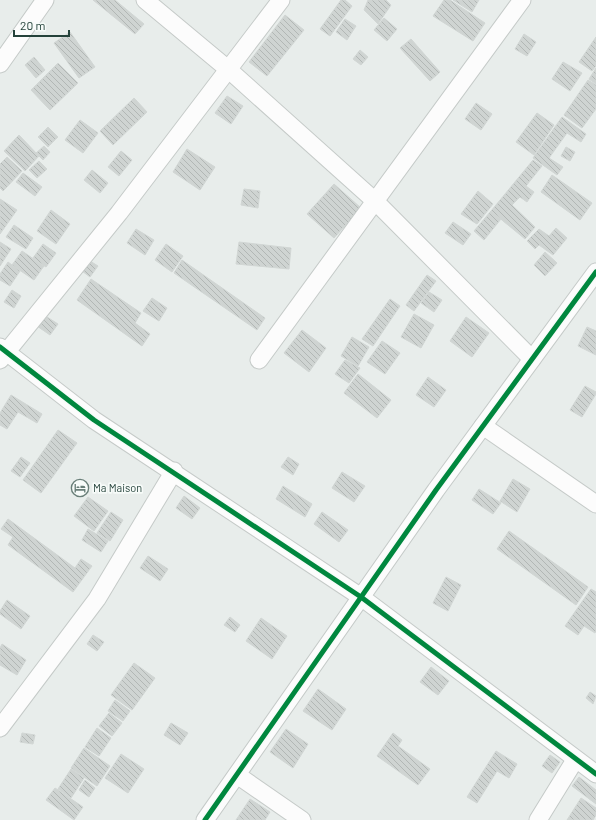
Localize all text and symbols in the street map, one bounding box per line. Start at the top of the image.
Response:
scale bar [14,12,69,38]
text: 20 m [20,18,46,32]
hotel icon: Ma Maison [70,478,90,498]
place label: Ma Maison [93,481,142,494]

